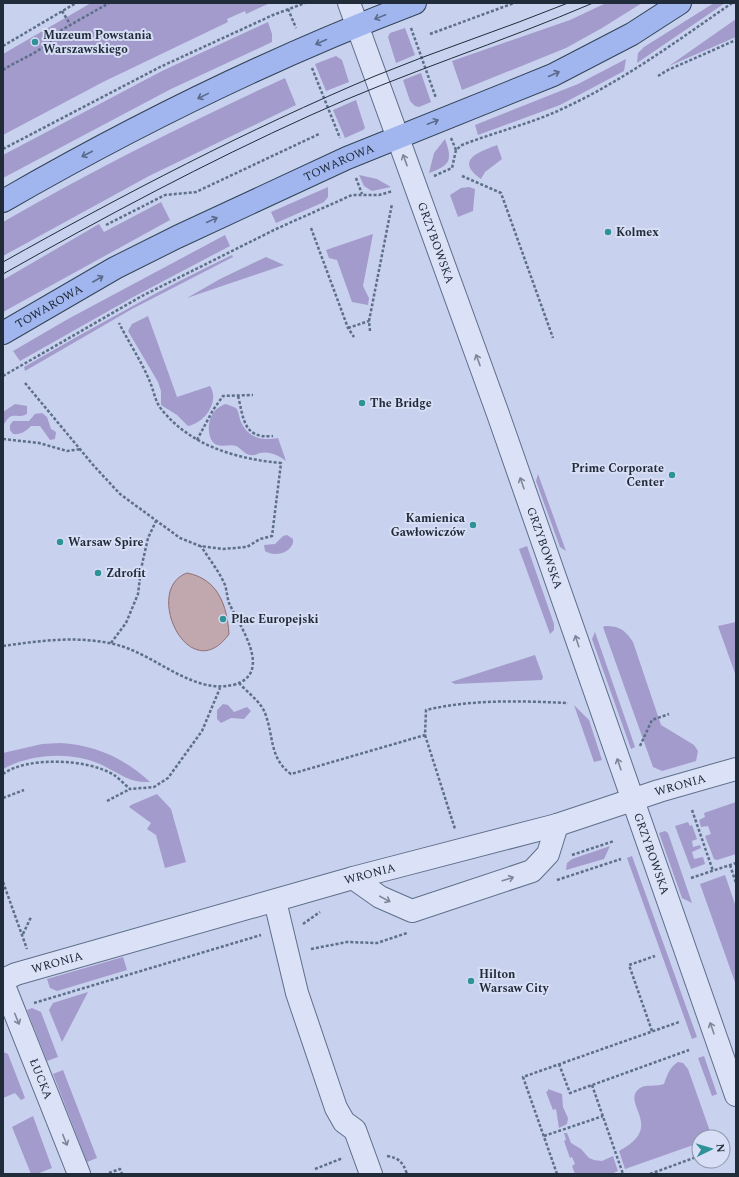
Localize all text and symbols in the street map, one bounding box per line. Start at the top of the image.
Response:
one-way arrow [375,14,387,21]
place label: Muzeum Powstania Warszawskiego [43,26,153,59]
marker: Muzeum Powstania Warszawskiego [30,37,40,47]
one-way arrow [316,39,328,46]
one-way arrow [547,70,559,77]
one-way arrow [197,93,209,100]
one-way arrow [426,117,438,125]
street label: TOWAROWA [300,139,377,186]
one-way arrow [81,150,93,158]
one-way arrow [401,155,409,167]
street label: GRZYBOWSKA [412,199,459,286]
one-way arrow [206,216,218,223]
place label: Kolmex [616,223,659,242]
marker: Kolmex [603,227,613,237]
one-way arrow [92,274,104,282]
street label: TOWAROWA [11,279,86,334]
one-way arrow [474,355,482,367]
place label: The Bridge [370,394,432,413]
marker: The Bridge [357,398,367,408]
place label: Prime Corporate Center [571,459,665,492]
marker: Prime Corporate Center [667,470,677,480]
one-way arrow [518,477,525,490]
street label: GRZYBOWSKA [522,504,568,592]
place label: Kamienica Gawłowiczów [391,509,466,542]
marker: Kamienica Gawłowiczów [468,520,478,530]
place label: Warsaw Spire [68,533,144,552]
marker: Warsaw Spire [55,537,65,547]
place label: Zdrofit [106,564,146,583]
marker: Zdrofit [93,568,103,578]
place label: Plac Europejski [231,610,319,629]
marker: Plac Europejski [218,614,228,624]
one-way arrow [572,635,580,647]
one-way arrow [615,757,622,770]
street label: WRONIA [652,769,708,801]
street label: GRZYBOWSKA [629,810,675,897]
street label: WRONIA [342,858,398,890]
one-way arrow [501,875,514,882]
one-way arrow [379,896,391,903]
street label: WRONIA [29,946,85,979]
place label: Hilton Warsaw City [479,965,550,998]
marker: Hilton Warsaw City [466,976,476,986]
one-way arrow [14,1013,21,1025]
one-way arrow [708,1023,716,1035]
street label: ŁUCKA [24,1055,58,1102]
north arrow [691,1129,731,1169]
one-way arrow [62,1134,70,1146]
text: N [712,1143,729,1153]

